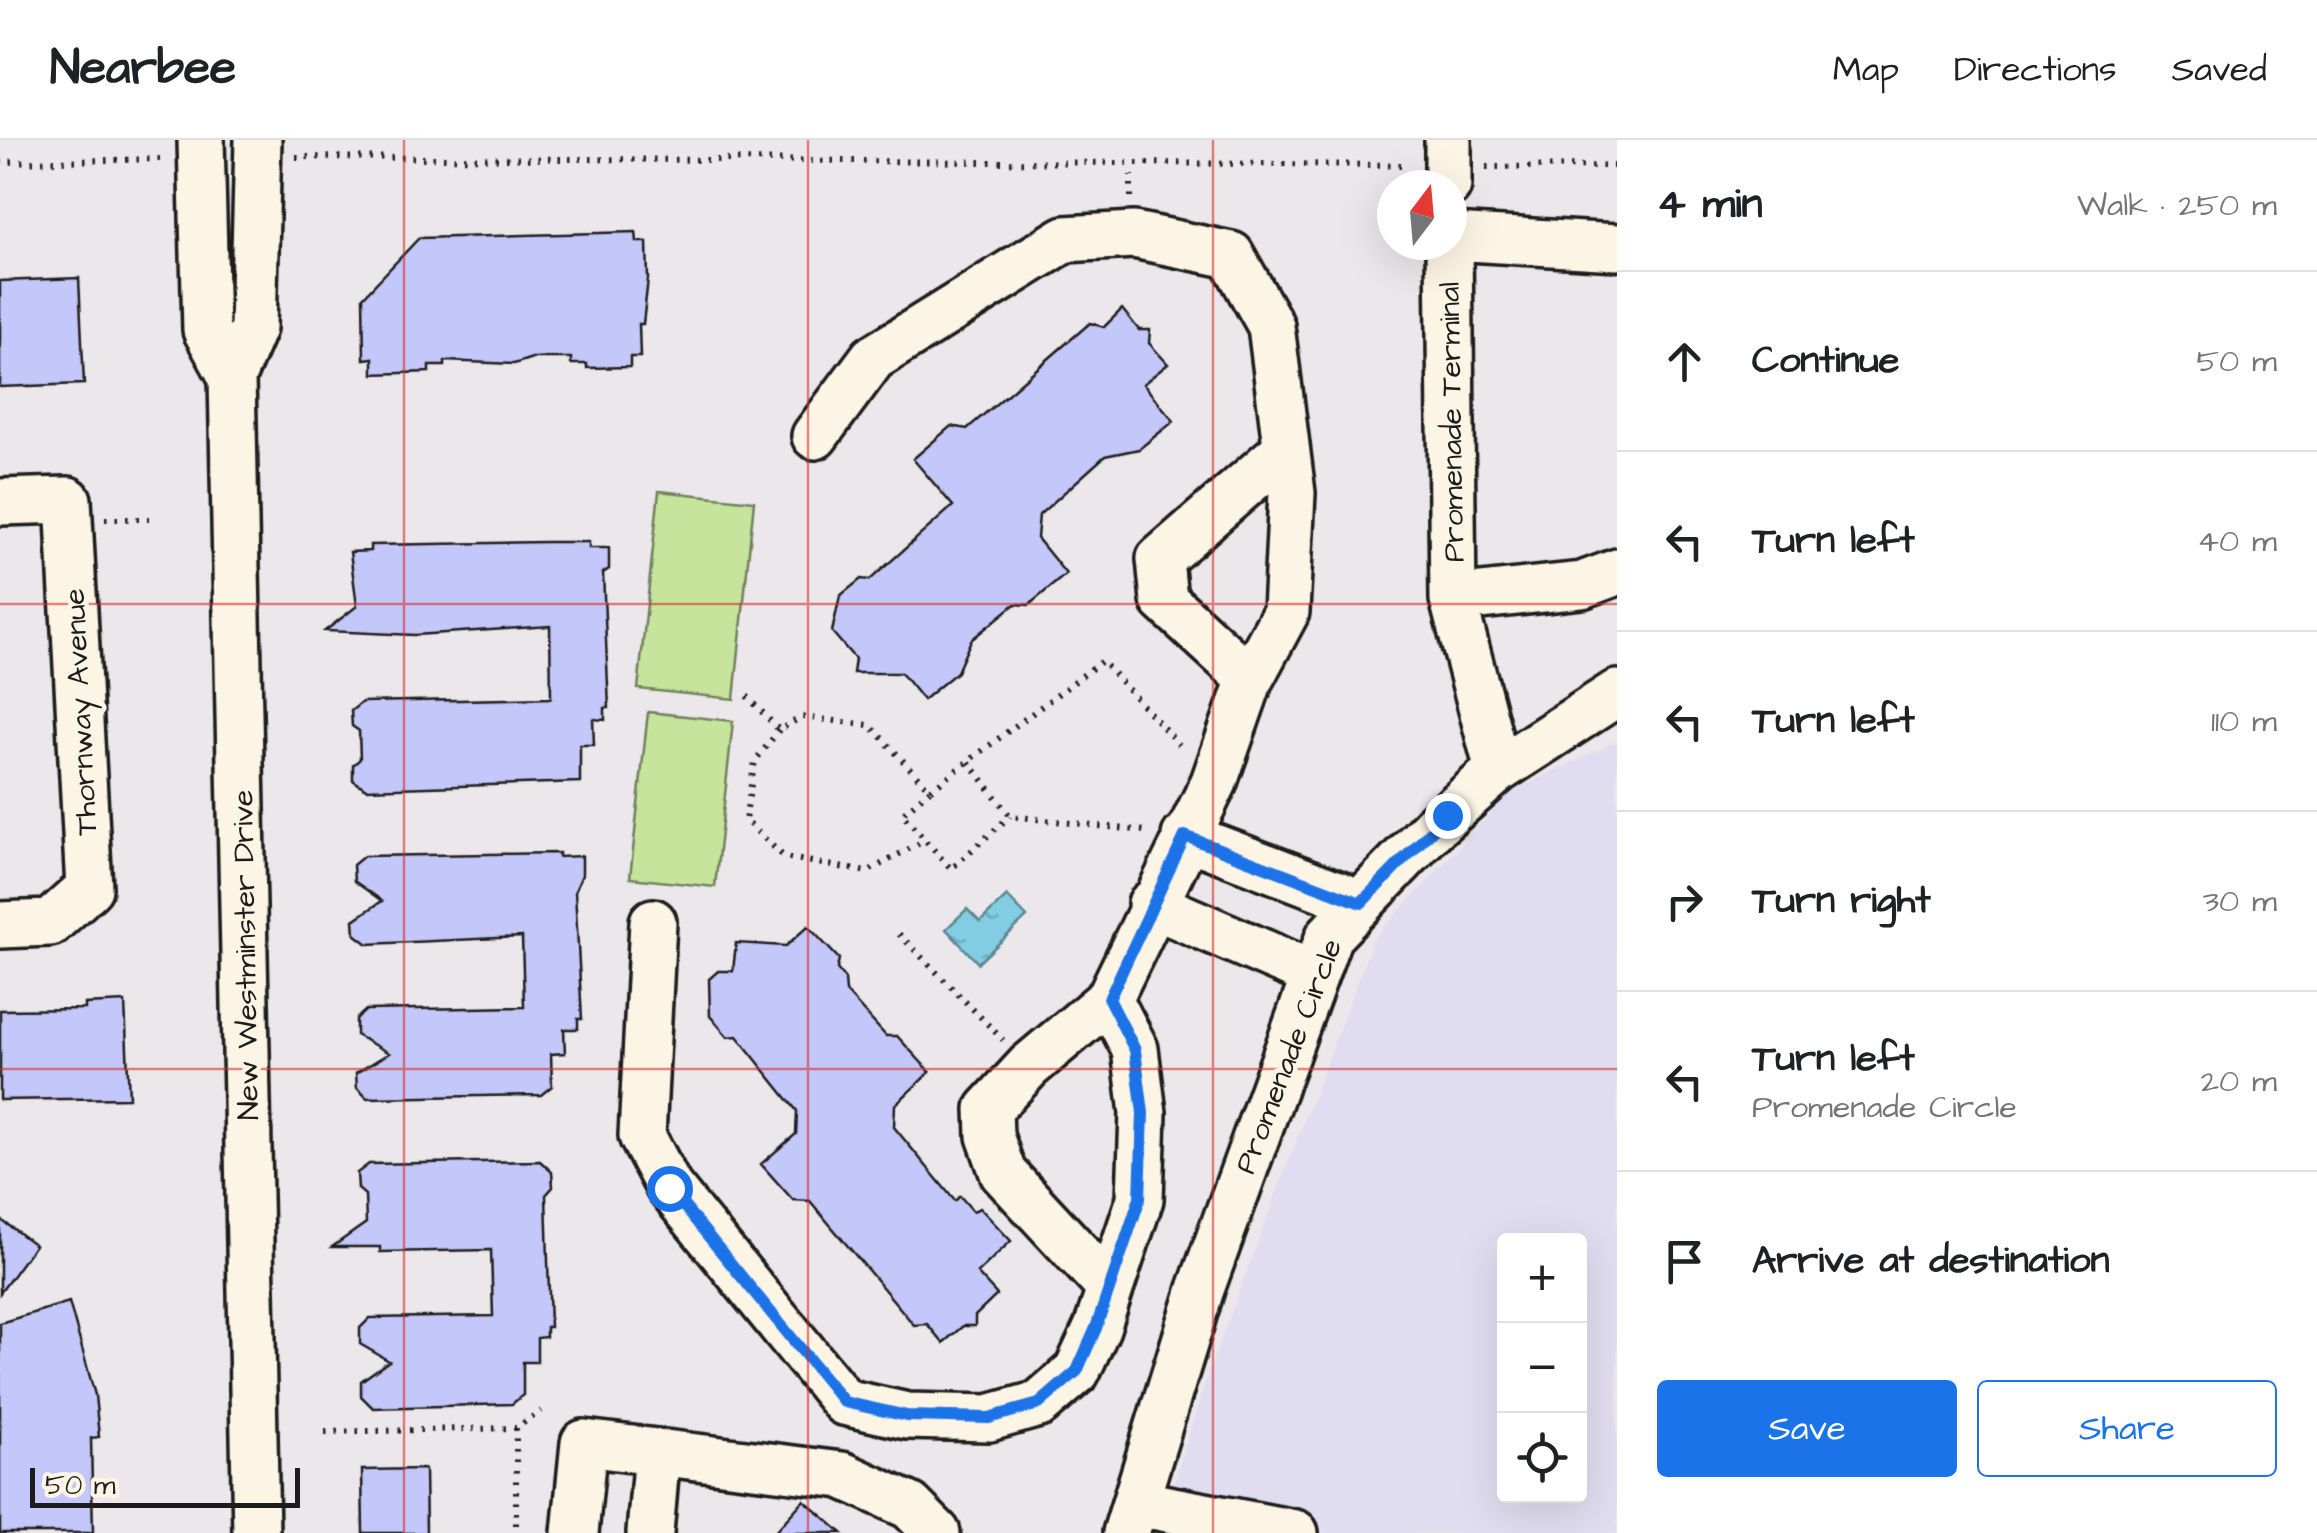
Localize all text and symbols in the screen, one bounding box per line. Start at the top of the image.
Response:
text: Nearbee [50,36,236,102]
text: Map [1833,45,1899,94]
text: Directions [1954,45,2117,94]
text: Saved [2172,45,2267,94]
north arrow [1377,170,1467,260]
text: 4 min [1657,176,1762,234]
text: Walk · 250 m [2077,183,2277,228]
street label: Promenade Terminal [1429,281,1475,563]
icon: ahead [1657,334,1712,389]
text: Continue [1752,335,1899,387]
text: 50 m [2196,339,2277,384]
icon: left [1657,514,1712,569]
text: Turn left [1752,515,1915,567]
text: 40 m [2197,519,2277,564]
street label: Thornway Avenue [54,587,109,837]
icon: left [1657,694,1712,749]
text: Turn left [1752,695,1915,747]
text: 110 m [2211,699,2277,744]
street label: New Westminster Drive [222,790,270,1120]
route end [1425,793,1471,839]
icon: right [1657,874,1712,929]
text: Turn right [1752,875,1931,927]
text: 30 m [2203,879,2277,924]
street label: Promenade Circle [1225,933,1353,1180]
text: Turn left [1752,1033,1915,1085]
icon: left [1657,1054,1712,1109]
text: 20 m [2201,1059,2277,1104]
text: Promenade Circle [1752,1085,2017,1130]
route start [647,1166,693,1212]
map controls [1497,1233,1587,1503]
button: + [1497,1233,1587,1323]
icon: arrive [1657,1234,1712,1289]
text: Arrive at destination [1752,1235,2109,1287]
button: − [1497,1323,1587,1413]
button: Save [1657,1380,1957,1477]
button: Share [1977,1380,2277,1477]
button: locate [1497,1413,1587,1503]
scale bar [30,1463,300,1508]
text: 50 m [45,1466,116,1505]

